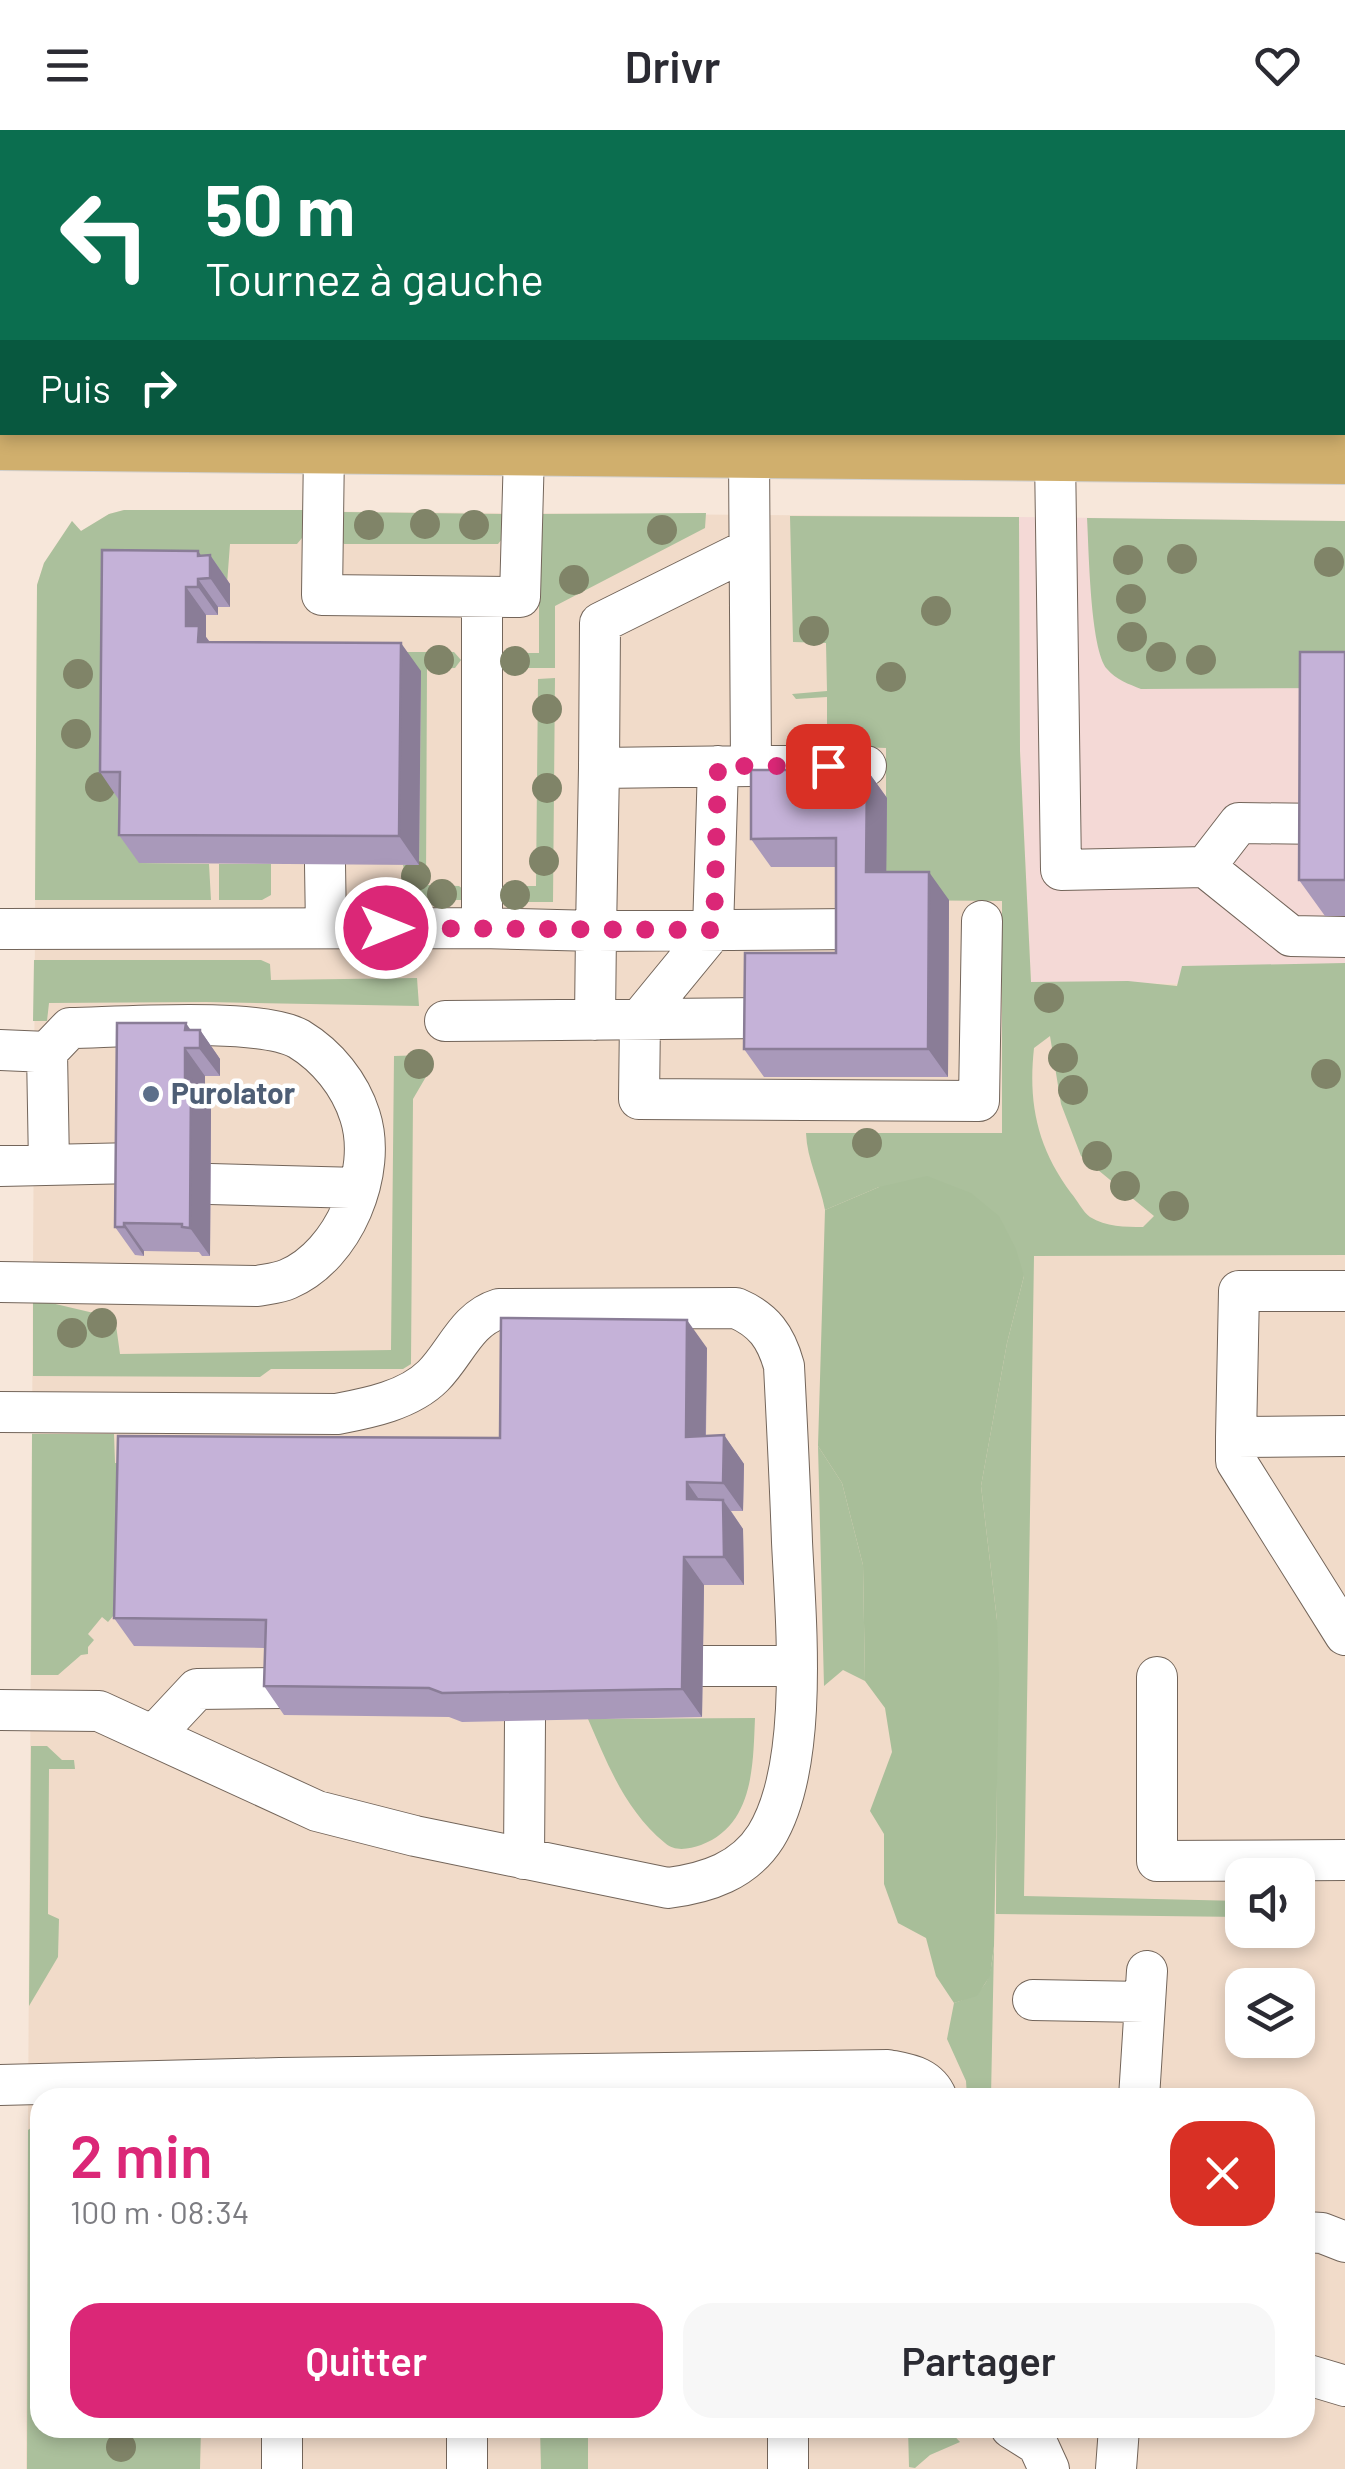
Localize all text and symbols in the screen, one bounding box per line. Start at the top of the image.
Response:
icon: menu [40,38,95,93]
text: Drivr [625,38,720,92]
icon: heart [1250,38,1305,93]
text: 50 m [205,166,355,250]
icon: left [40,170,170,300]
text: Tournez à gauche [205,251,544,305]
icon: right [131,360,186,415]
text: Puis [40,365,111,411]
pin [786,724,871,809]
icon: arrive [801,739,856,794]
position arrow [334,876,438,980]
place label: Purolator [171,1074,296,1110]
marker: Purolator [140,1083,162,1105]
map controls [1225,1858,1315,2058]
button: sound [1225,1858,1315,1948]
button: layers [1225,1968,1315,2058]
text: 2 min [70,2118,213,2190]
button: close [1170,2121,1275,2226]
text: 100 m · 08:34 [70,2192,249,2230]
button: Quitter [70,2303,663,2418]
button: Partager [683,2303,1275,2418]

